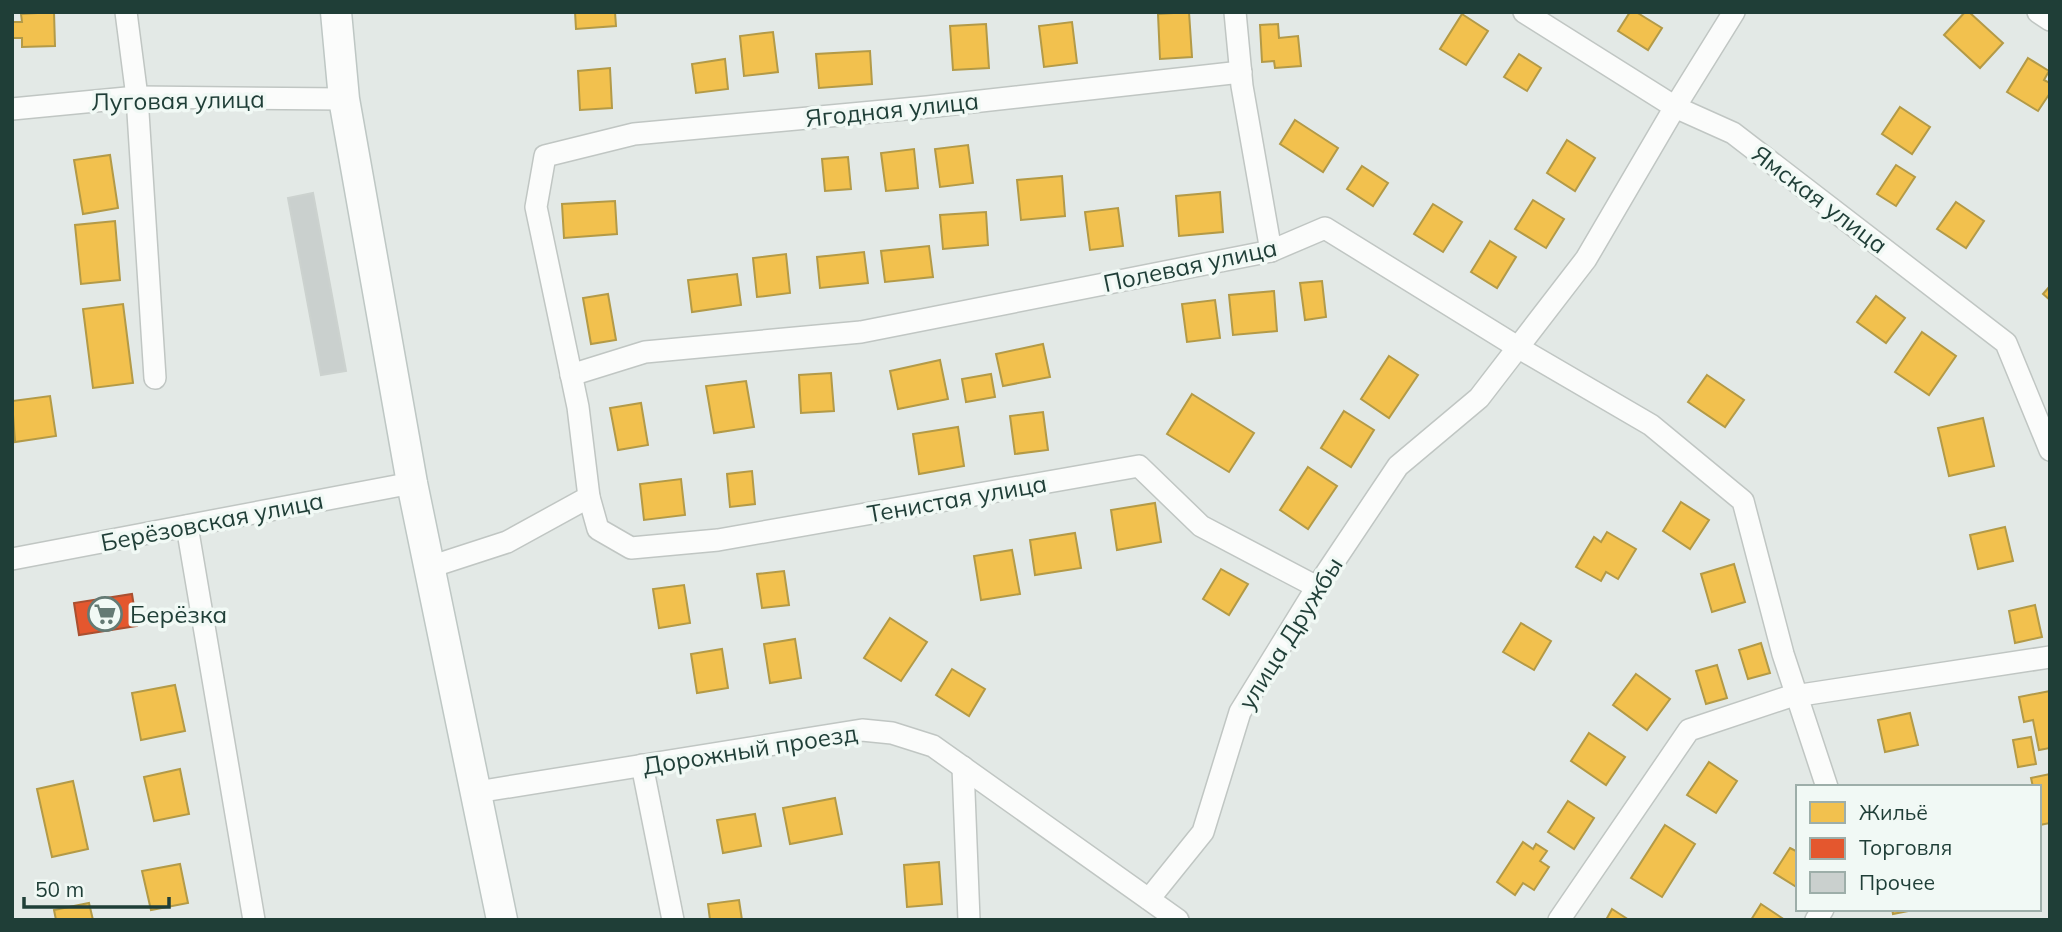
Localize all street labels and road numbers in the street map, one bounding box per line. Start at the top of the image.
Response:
street label: Луговая улица [91,83,265,117]
street label: Ягодная улица [804,85,980,133]
street label: Ямская улица [1746,138,1894,260]
street label: Полевая улица [1100,232,1280,298]
street label: Тенистая улица [865,467,1049,529]
street label: Берёзовская улица [98,485,326,557]
street label: улица Дружбы [1231,551,1349,715]
street label: Дорожный проезд [640,717,860,781]

